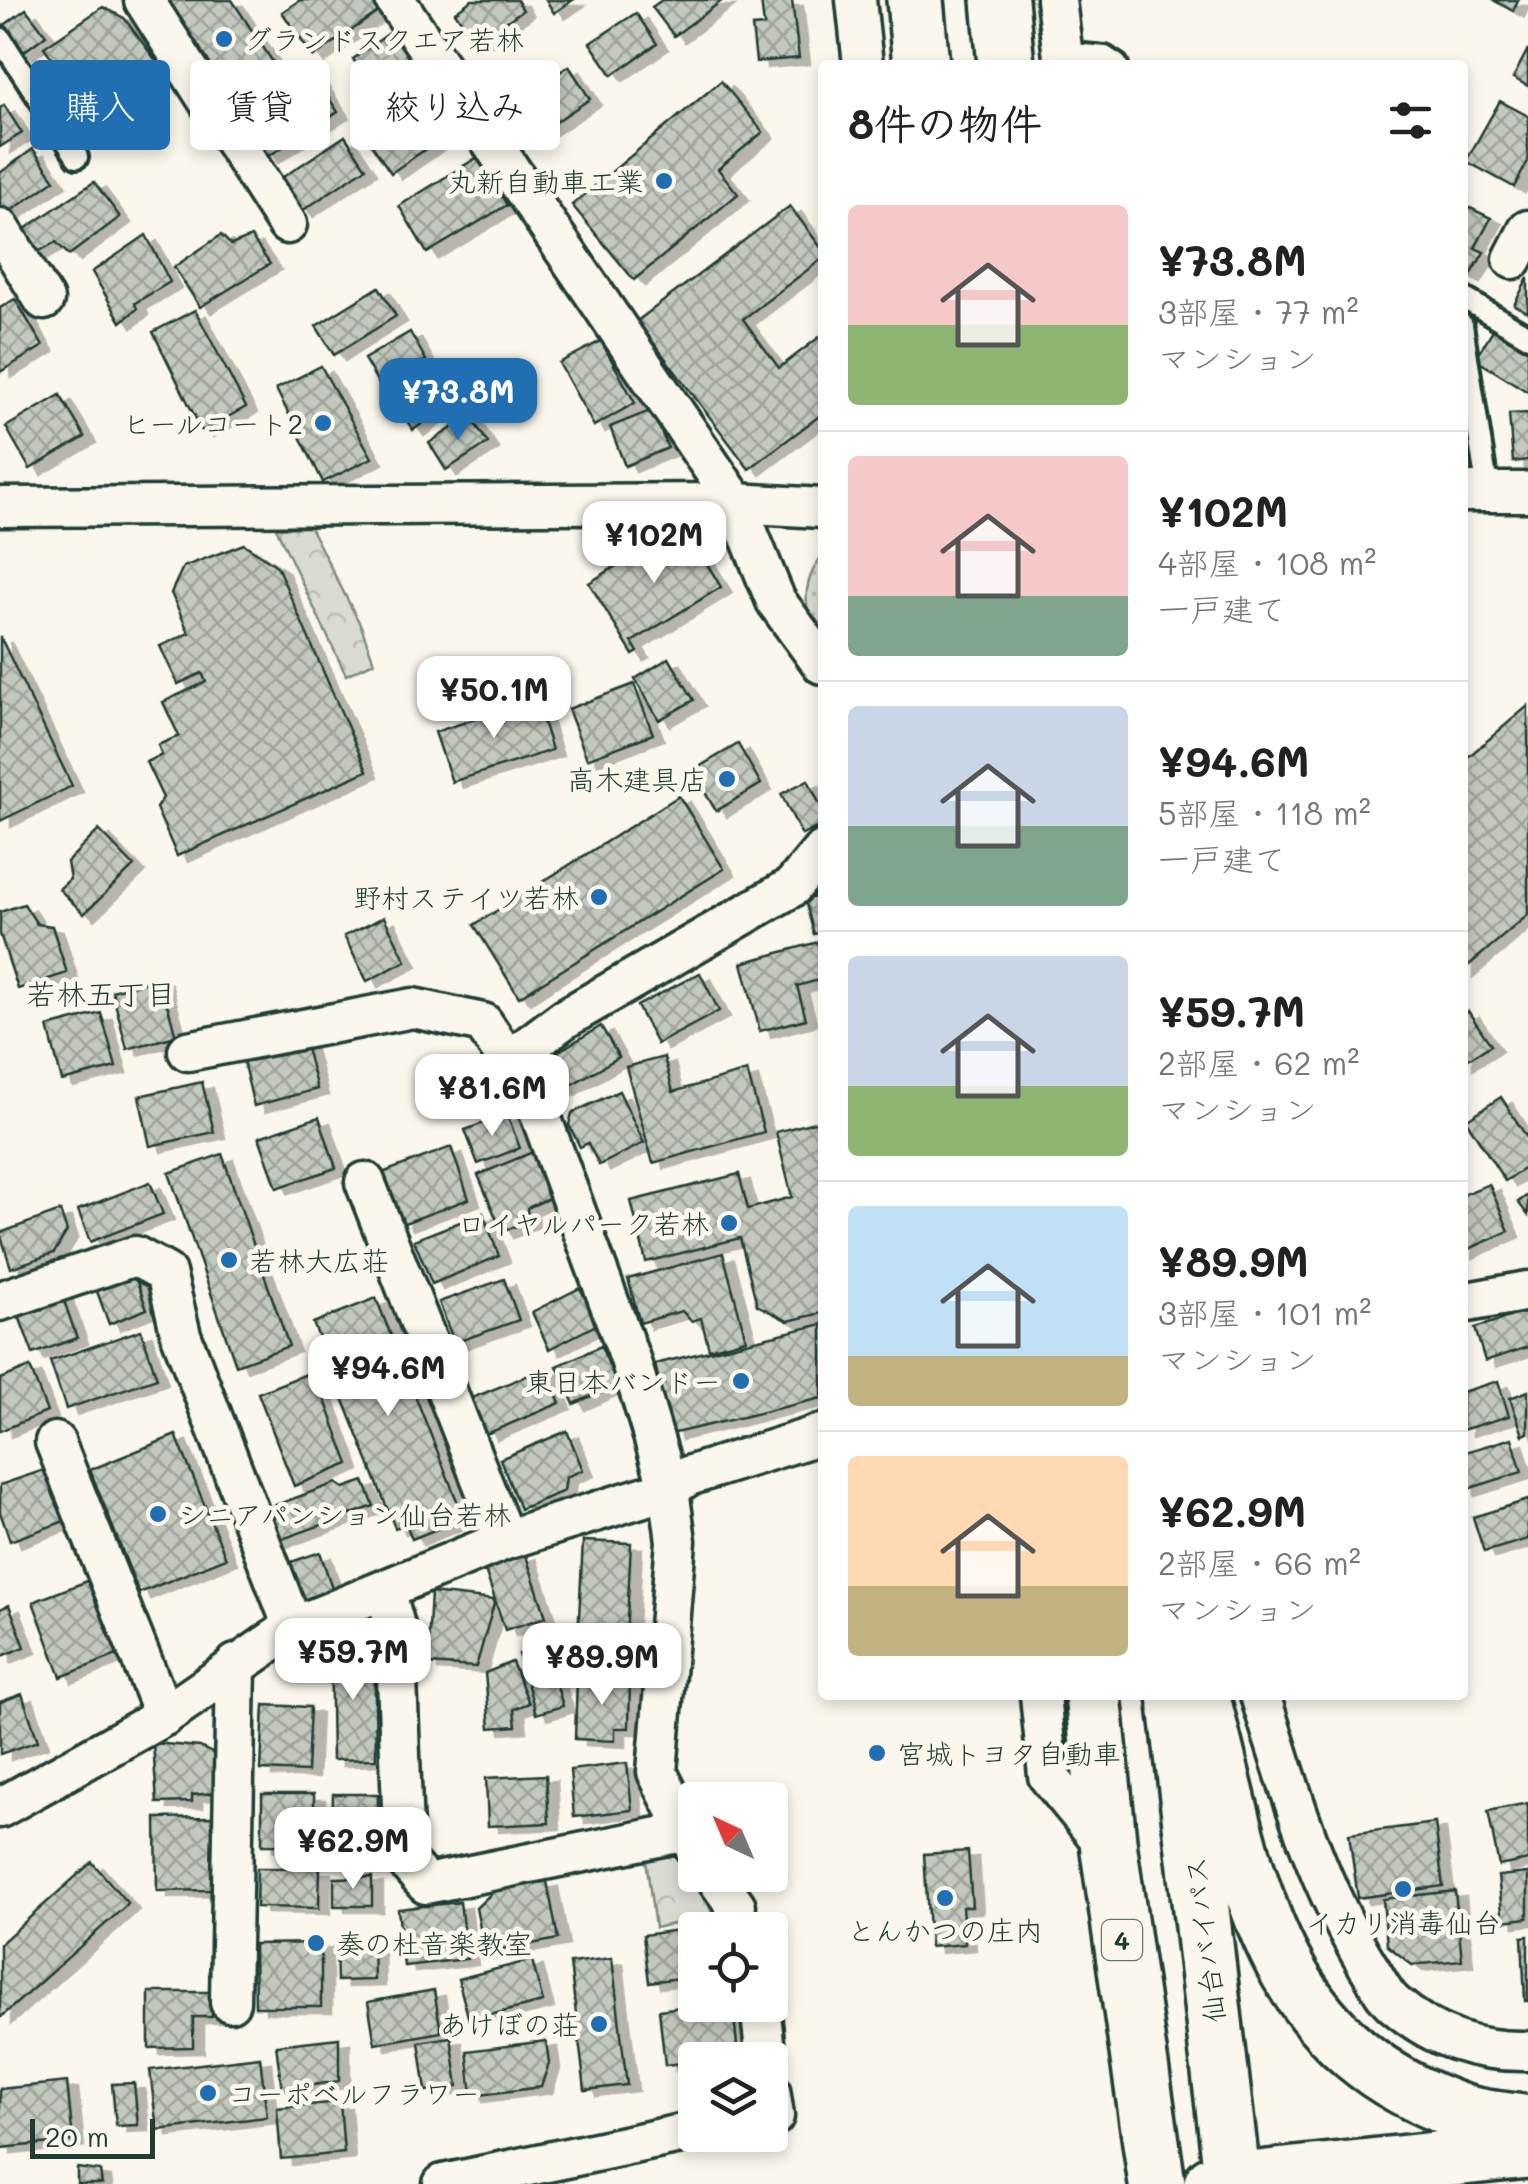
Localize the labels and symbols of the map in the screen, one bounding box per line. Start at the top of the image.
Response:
place label: グランドスクエア若林 [244,21,524,57]
marker: グランドスクエア若林 [213,28,235,50]
place label: 丸新自動車工業 [448,163,644,199]
marker: 丸新自動車工業 [653,170,675,192]
pin: ¥73.8M [377,358,539,443]
place label: ヒールコート2 [123,405,303,441]
marker: ヒールコート2 [312,412,334,434]
pin: ¥102M [584,501,724,586]
pin: ¥50.1M [413,656,575,741]
place label: 高木建具店 [567,761,707,797]
marker: 高木建具店 [716,768,738,790]
place label: 野村ステイツ若林 [353,879,579,915]
marker: 野村ステイツ若林 [588,886,610,908]
district label: 若林五丁目 [26,973,176,1013]
pin: ¥81.6M [411,1054,573,1139]
place label: ロイヤルパーク若林 [458,1205,709,1241]
marker: ロイヤルパーク若林 [718,1212,740,1234]
place label: 若林大広荘 [249,1242,389,1278]
marker: 若林大広荘 [218,1249,240,1271]
pin: ¥94.6M [307,1334,469,1419]
place label: 東日本バンドー [525,1363,721,1399]
marker: 東日本バンドー [730,1370,752,1392]
place label: シニアパンション仙台若林 [178,1496,511,1532]
marker: シニアパンション仙台若林 [147,1503,169,1525]
pin: ¥59.7M [272,1618,434,1703]
pin: ¥89.9M [521,1623,683,1708]
place label: 宮城トヨタ自動車 [897,1735,1121,1771]
marker: 宮城トヨタ自動車 [866,1742,888,1764]
north arrow [678,1782,788,1892]
pin: ¥62.9M [272,1807,434,1892]
street label: 仙台バイパス [1176,1855,1232,2025]
marker: イカリ消毒仙台 [1392,1878,1414,1900]
marker: とんかつの庄内 [934,1887,956,1909]
place label: イカリ消毒仙台 [1305,1904,1501,1940]
place label: とんかつの庄内 [847,1912,1043,1948]
road number: 4 [1102,1920,1142,1960]
place label: 奏の杜音楽教室 [336,1925,532,1961]
marker: 奏の杜音楽教室 [305,1932,327,1954]
place label: あけぼの荘 [439,2006,579,2042]
marker: あけぼの荘 [588,2013,610,2035]
place label: コーポベルフラワー [228,2075,480,2111]
marker: コーポベルフラワー [197,2082,219,2104]
scale bar [30,2114,155,2158]

